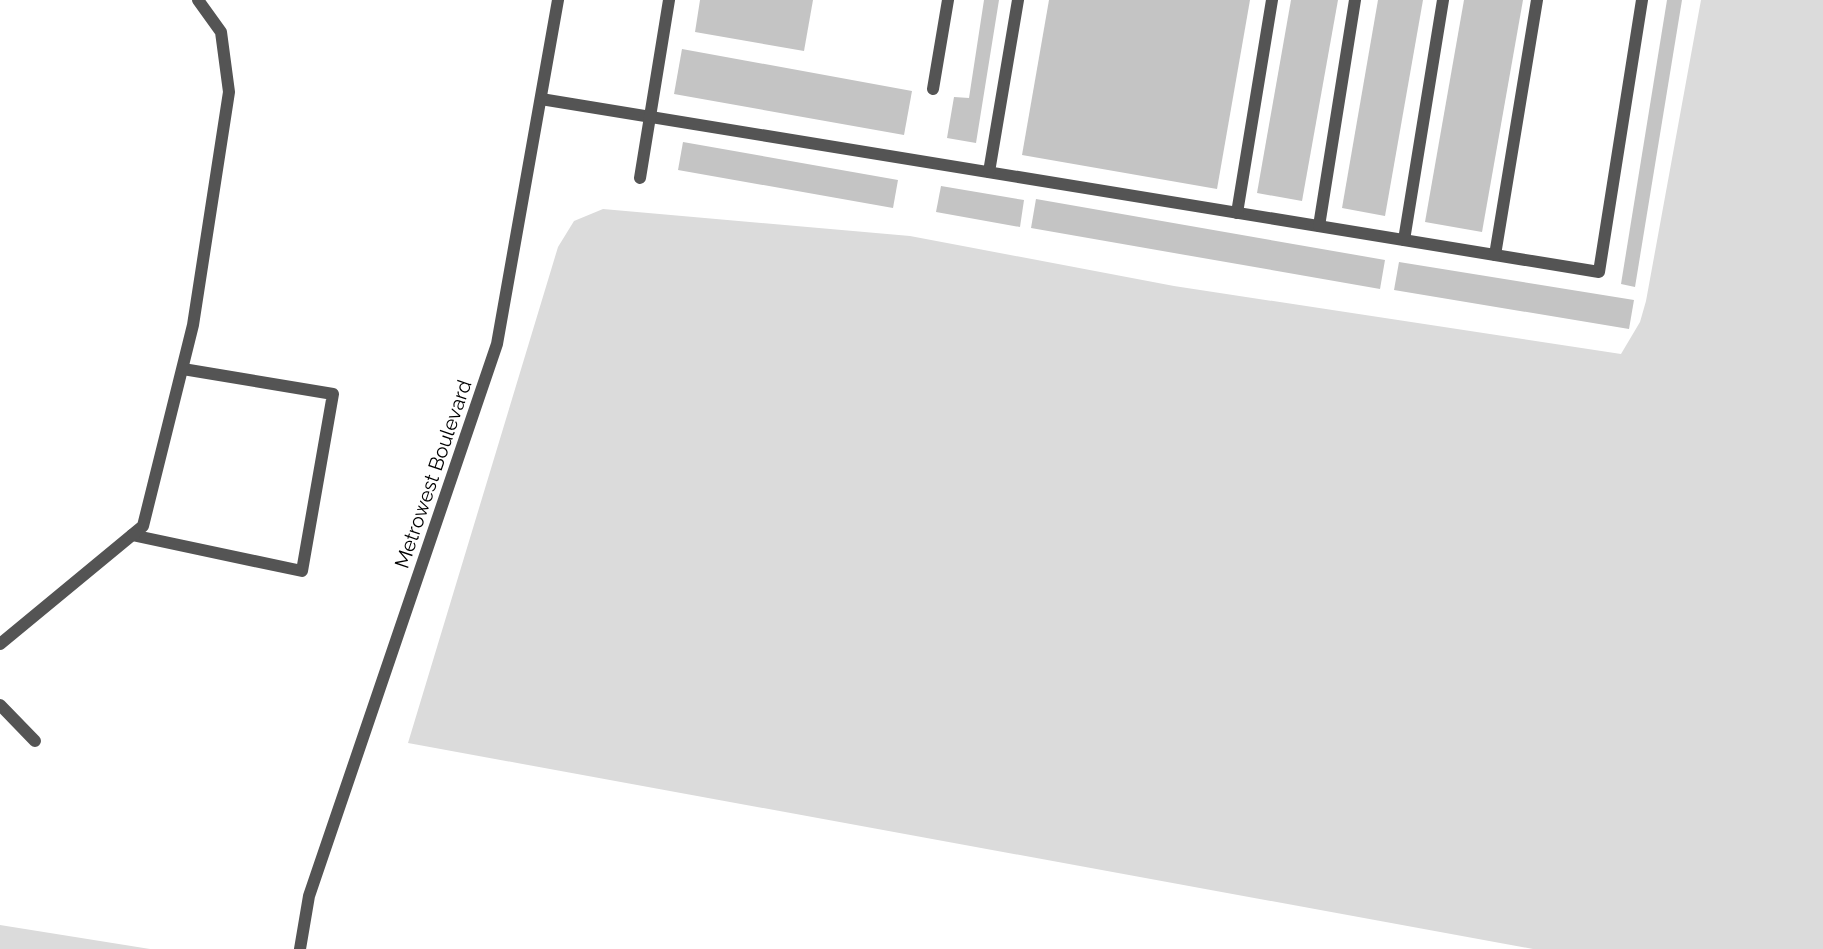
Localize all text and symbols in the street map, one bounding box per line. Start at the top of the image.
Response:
street label: Metrowest Boulevard [389,377,477,571]

